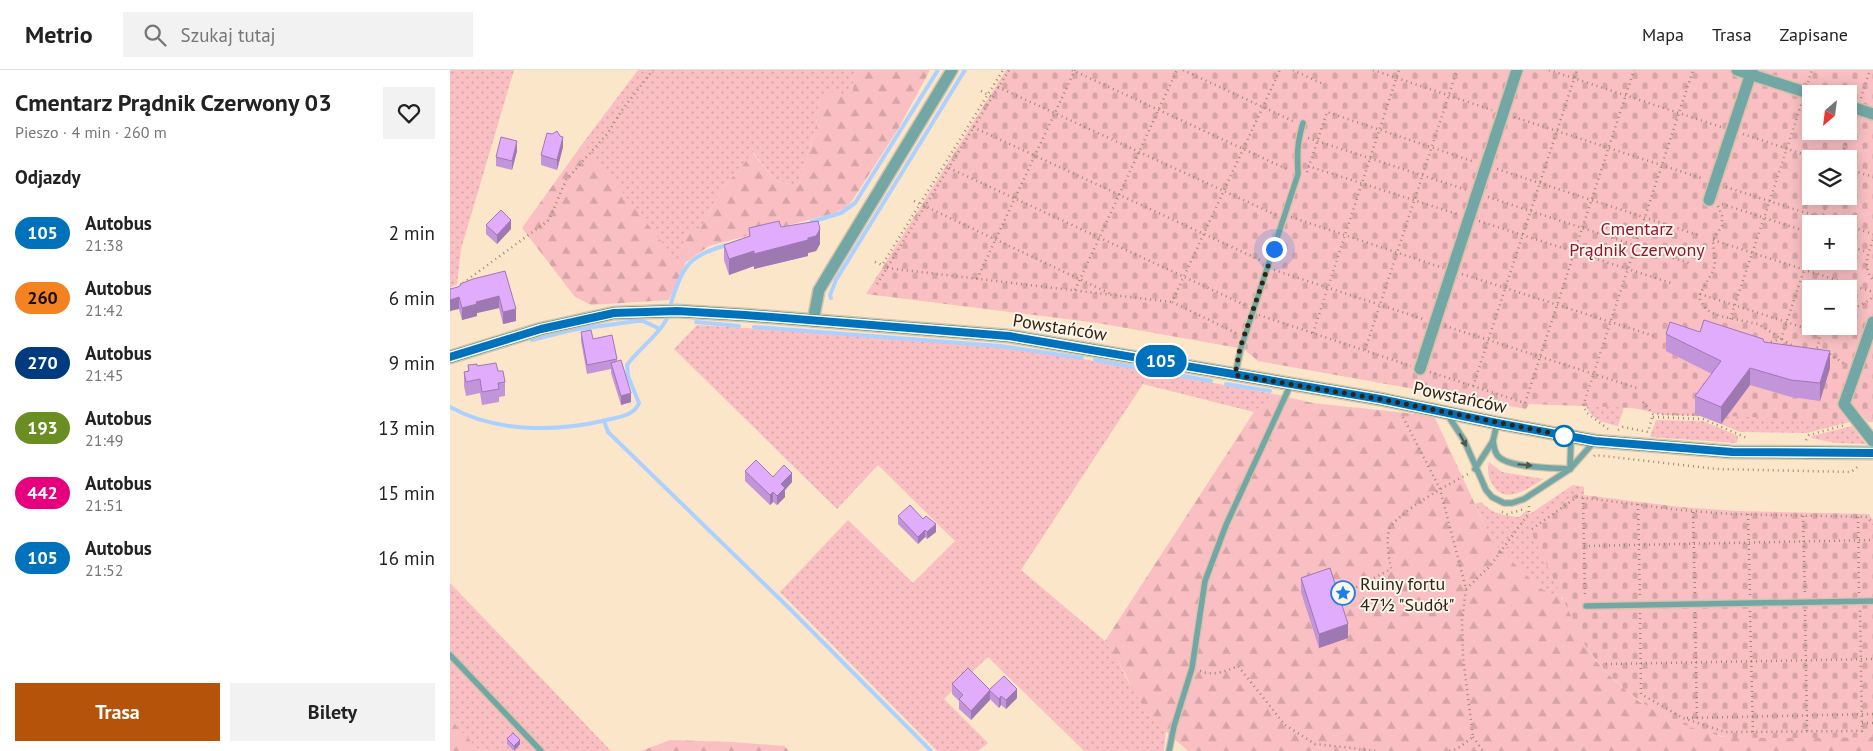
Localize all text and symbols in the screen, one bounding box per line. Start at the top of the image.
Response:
search box [123,12,473,57]
text: Metrio [25,19,93,50]
icon: search [141,21,169,49]
text: Szukaj tutaj [181,23,276,47]
text: Mapa [1642,23,1684,46]
text: Trasa [1712,23,1752,46]
text: Zapisane [1780,23,1848,46]
north arrow [1802,85,1858,140]
map controls [1802,85,1857,335]
text: Cmentarz Prądnik Czerwony 03 [15,87,332,118]
button: heart [383,87,435,139]
text: Pieszo · 4 min · 260 m [15,122,167,142]
button: layers [1802,150,1857,205]
text: Odjazdy [15,165,81,189]
text: Autobus [85,211,152,235]
button: + [1802,215,1857,270]
park label: Cmentarz Prądnik Czerwony [1569,217,1705,261]
text: 105 [27,221,58,244]
text: 2 min [389,221,435,245]
text: 21:38 [85,235,123,255]
your location [1262,237,1287,262]
text: Autobus [85,276,152,300]
button: − [1802,280,1857,335]
text: 260 [27,286,58,309]
text: 6 min [389,286,435,310]
text: 21:42 [85,300,123,320]
street label: Powstańców [1011,308,1109,346]
text: Autobus [85,341,152,365]
line badge: 105 [1132,345,1190,377]
text: 105 [1146,349,1176,372]
text: 270 [27,351,58,374]
text: 9 min [389,351,435,375]
text: 21:45 [85,365,123,385]
street label: Powstańców [1411,376,1510,418]
text: Autobus [85,406,152,430]
text: 193 [27,416,58,439]
text: 13 min [378,416,435,440]
unlabelled marker [1553,425,1575,447]
text: 21:49 [85,430,123,450]
one-way arrow [1459,432,1467,447]
one-way arrow [1517,461,1533,469]
text: Autobus [85,471,152,495]
text: 442 [27,481,58,504]
text: 15 min [378,481,435,505]
text: 21:51 [85,495,123,515]
text: Autobus [85,536,152,560]
text: 105 [27,546,58,569]
text: 16 min [378,546,435,570]
text: 21:52 [85,560,123,580]
place label: Ruiny fortu 47½ "Sudół" [1360,572,1454,616]
place icon: Ruiny fortu 47½ "Sudół" [1330,580,1356,606]
button: Trasa [15,683,220,741]
button: Bilety [230,683,435,741]

